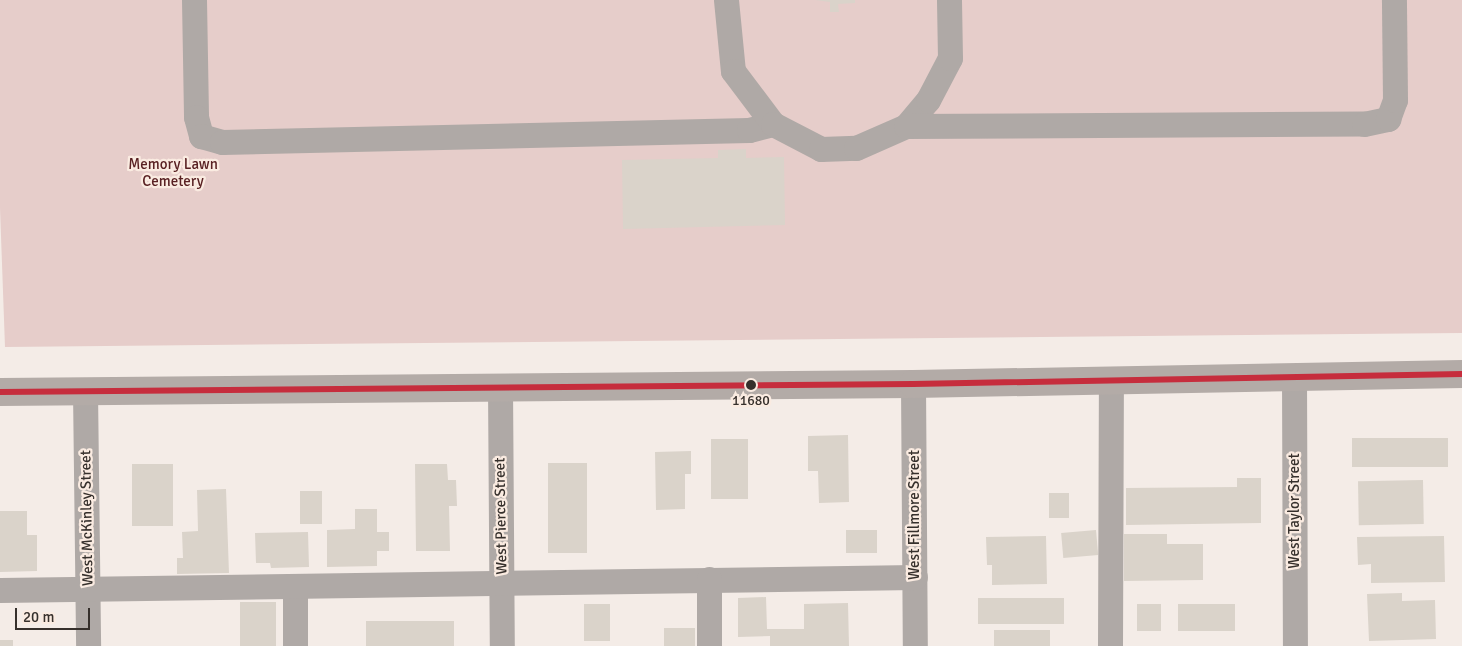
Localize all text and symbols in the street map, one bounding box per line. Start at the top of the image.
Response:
park label: Memory Lawn Cemetery [128,155,218,190]
marker: 11680 [746,380,756,390]
place label: 11680 [732,393,770,409]
street label: West McKinley Street [77,450,97,586]
street label: West Fillmore Street [906,450,924,580]
street label: West Taylor Street [1286,453,1304,569]
street label: West Pierce Street [491,457,511,575]
scale bar [18,598,92,630]
text: 20 m [23,608,54,626]

